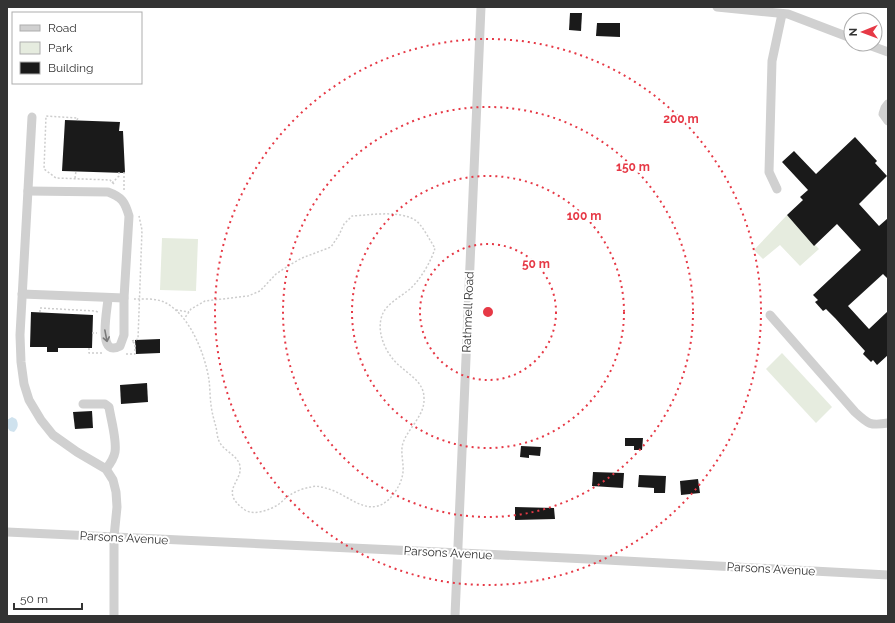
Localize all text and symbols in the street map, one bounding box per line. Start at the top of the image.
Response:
legend [12,12,142,84]
north arrow [843,12,883,52]
text: Road [48,21,77,35]
text: N [847,28,860,36]
text: Park [48,41,73,55]
text: Building [48,61,94,75]
text: 200 m [663,112,699,126]
text: 150 m [616,160,650,174]
text: 100 m [567,209,601,223]
text: 50 m [522,257,550,271]
street label: Rathmell Road [460,271,476,353]
centre of rings [481,305,495,319]
one-way arrow [102,329,110,342]
street label: Parsons Avenue [79,529,169,547]
street label: Parsons Avenue [403,544,493,562]
street label: Parsons Avenue [726,560,816,578]
scale bar [14,585,82,611]
text: 50 m [20,592,48,606]

